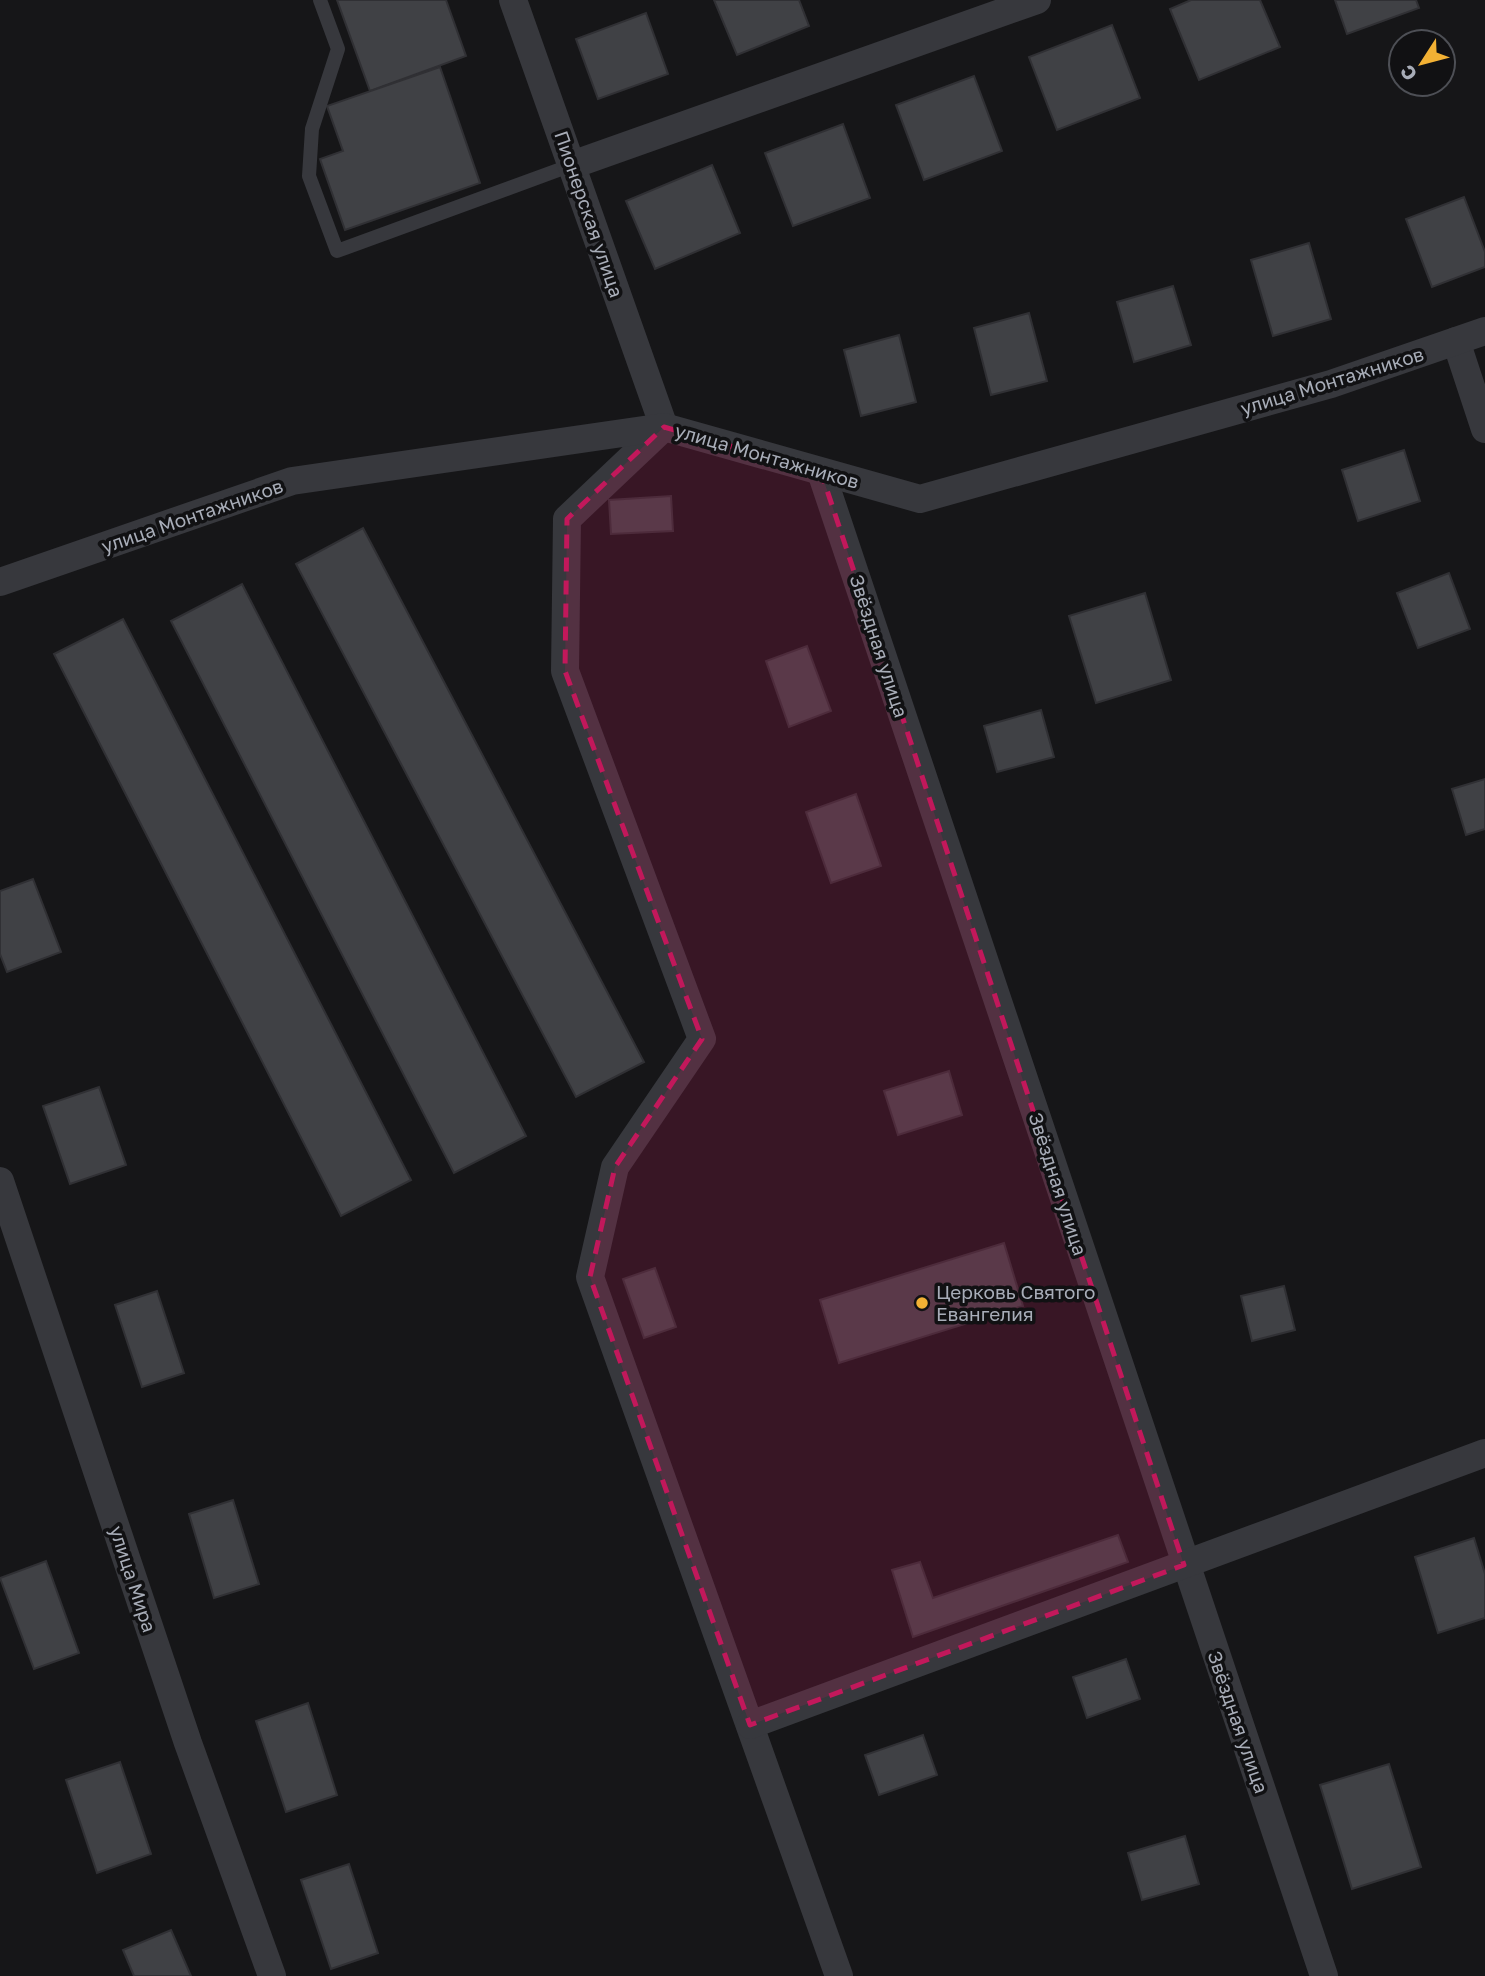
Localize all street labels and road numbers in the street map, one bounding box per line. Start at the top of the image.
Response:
street label: Пионерская улица [550,128,629,300]
street label: улица Монтажников [1237,342,1426,419]
street label: улица Монтажников [672,418,862,493]
street label: улица Монтажников [98,474,286,557]
street label: Звёздная улица [846,571,913,720]
street label: Звёздная улица [1025,1109,1092,1258]
street label: улица Мира [105,1523,162,1635]
street label: Звёздная улица [1203,1648,1274,1796]

